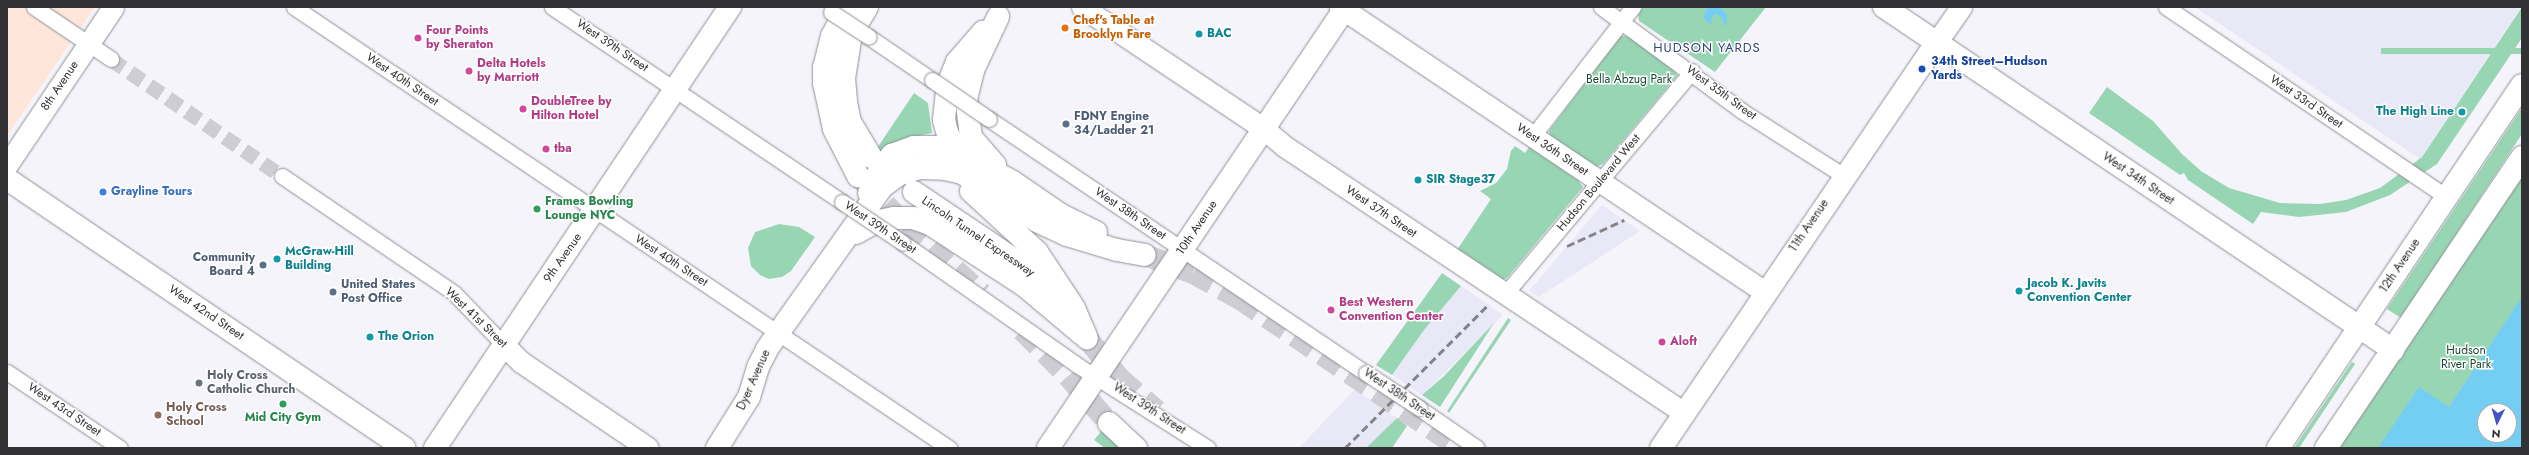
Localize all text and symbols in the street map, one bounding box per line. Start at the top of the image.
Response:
place label: Chef's Table at Brooklyn Fare [1073,14,1154,42]
street label: West 39th Street [573,17,651,75]
marker: Chef's Table at Brooklyn Fare [1060,23,1070,33]
place label: Four Points by Sheraton [426,24,493,52]
place label: BAC [1207,27,1232,41]
marker: BAC [1194,29,1204,39]
marker: Four Points by Sheraton [413,33,423,43]
district label: HUDSON YARDS [1653,40,1761,56]
street label: West 40th Street [363,51,441,109]
place label: 34th Street–Hudson Yards [1931,55,2047,83]
place label: Delta Hotels by Marriott [477,57,546,85]
street label: 8th Avenue [38,58,82,114]
street label: West 35th Street [1683,63,1759,123]
marker: 34th Street–Hudson Yards [1916,63,1928,75]
marker: Delta Hotels by Marriott [464,66,474,76]
street label: West 33rd Street [2267,72,2345,132]
park label: Bella Abzug Park [1586,73,1672,87]
place label: DoubleTree by Hilton Hotel [531,95,611,123]
marker: DoubleTree by Hilton Hotel [518,104,528,114]
place label: The High Line [2376,105,2454,119]
marker: The High Line [2457,107,2467,117]
place label: FDNY Engine 34/Ladder 21 [1074,110,1154,138]
marker: FDNY Engine 34/Ladder 21 [1061,119,1071,129]
street label: West 36th Street [1513,121,1591,179]
street label: Hudson Boulevard West [1554,132,1644,234]
place label: tba [554,142,572,156]
marker: tba [541,144,551,154]
street label: West 34th Street [2099,150,2177,208]
place label: SIR Stage37 [1426,173,1495,187]
marker: SIR Stage37 [1413,175,1423,185]
street label: West 37th Street [1343,183,1419,241]
place label: Grayline Tours [111,185,192,199]
street label: West 38th Street [1092,185,1168,243]
marker: Grayline Tours [98,187,108,197]
street label: Lincoln Tunnel Expressway [919,194,1037,280]
place label: Frames Bowling Lounge NYC [545,195,633,223]
street label: 11th Avenue [1786,197,1832,255]
street label: 10th Avenue [1173,198,1221,258]
street label: West 39th Street [841,199,919,257]
marker: Frames Bowling Lounge NYC [532,204,542,214]
street label: 9th Avenue [541,230,585,286]
street label: West 40th Street [632,232,710,290]
street label: 12th Avenue [2377,236,2423,296]
place label: McGraw-Hill Building [285,245,354,273]
place label: Community Board 4 [193,251,255,279]
marker: McGraw-Hill Building [272,254,282,264]
marker: Community Board 4 [258,260,268,270]
place label: Jacob K. Javits Convention Center [2027,277,2132,305]
place label: United States Post Office [341,278,415,306]
street label: West 42nd Street [166,283,246,343]
street label: West 41st Street [442,285,510,351]
marker: Jacob K. Javits Convention Center [2014,286,2024,296]
marker: United States Post Office [328,287,338,297]
place label: Best Western Convention Center [1339,296,1444,324]
marker: Best Western Convention Center [1326,305,1336,315]
place label: The Orion [378,330,434,344]
marker: The Orion [365,332,375,342]
place label: Aloft [1670,335,1697,349]
marker: Aloft [1657,337,1667,347]
park label: Hudson River Park [2441,344,2491,372]
street label: Dyer Avenue [734,348,774,412]
street label: West 38th Street [1361,366,1437,424]
place label: Holy Cross Catholic Church [207,369,295,397]
marker: Holy Cross Catholic Church [194,378,204,388]
street label: West 43rd Street [25,380,103,440]
street label: West 39th Street [1110,380,1188,438]
marker: Mid City Gym [278,399,288,409]
place label: Holy Cross School [166,401,227,429]
north arrow [2477,403,2517,443]
marker: Holy Cross School [153,410,163,420]
place label: Mid City Gym [245,411,321,425]
text: N [2491,426,2501,442]

